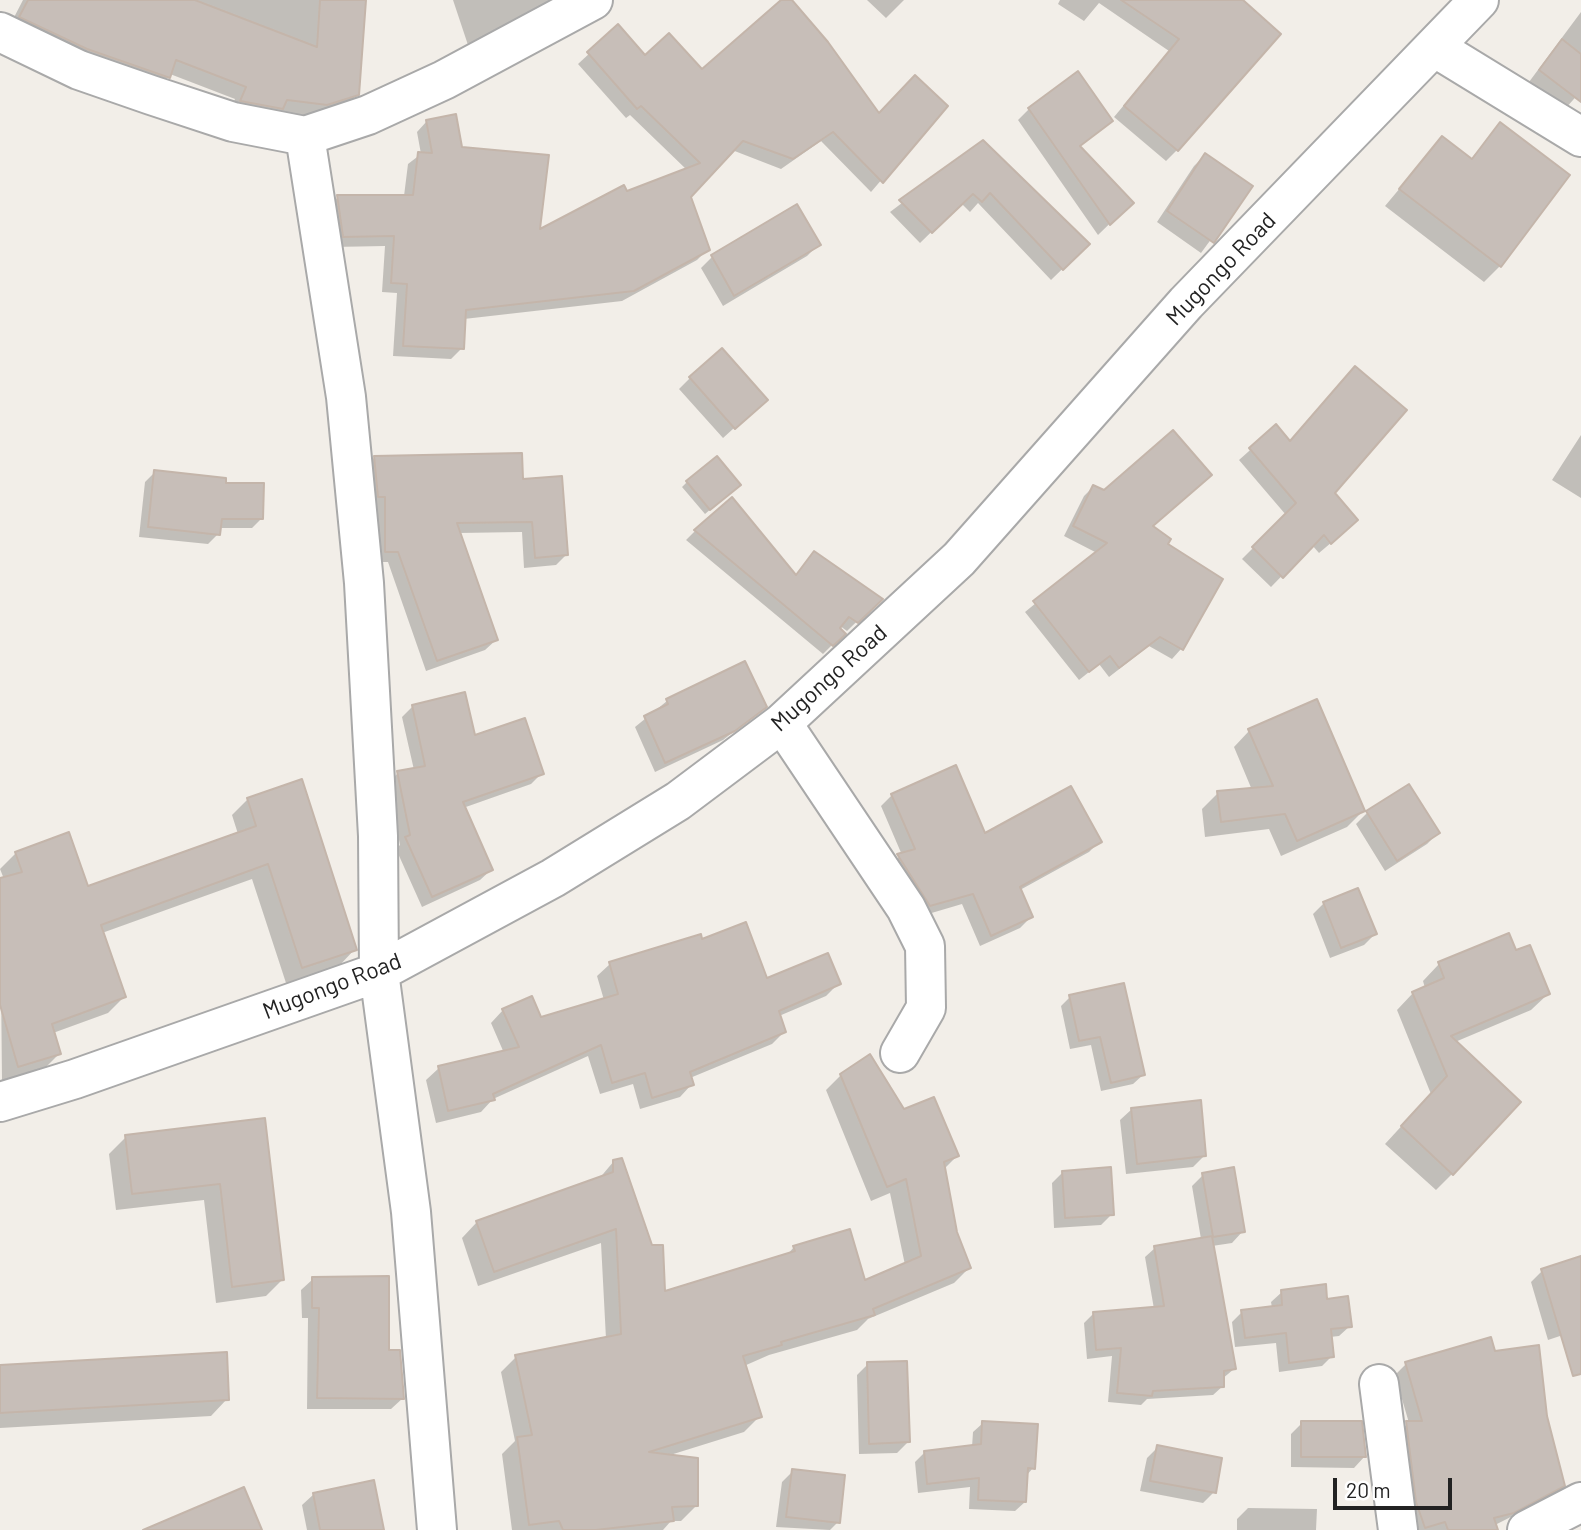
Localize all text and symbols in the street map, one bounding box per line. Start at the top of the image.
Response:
street label: Mugongo Road [1160,207,1282,331]
street label: Mugongo Road [765,619,893,737]
street label: Mugongo Road [259,947,405,1025]
scale bar [1336,1464,1455,1508]
text: 20 m [1346,1477,1391,1502]

